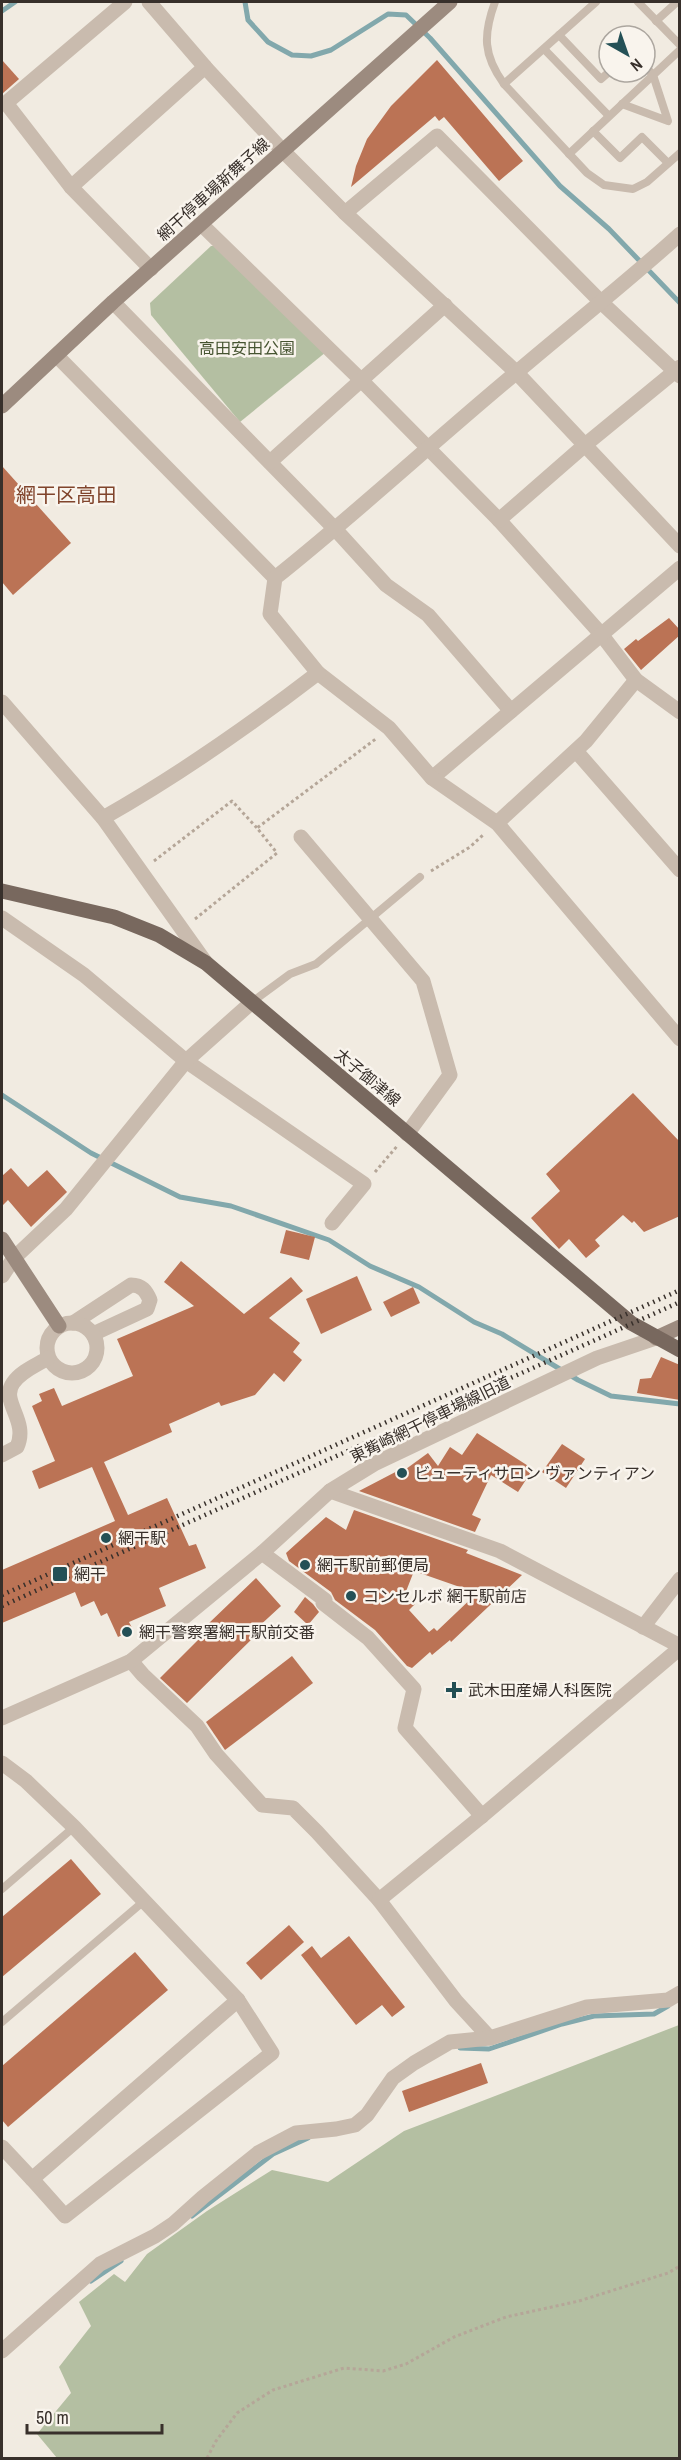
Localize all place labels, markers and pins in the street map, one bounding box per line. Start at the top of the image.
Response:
place label: ビューティサロン ヴァンティアン [414,1462,655,1484]
marker: ビューティサロン ヴァンティアン [395,1466,409,1480]
place label: 網干駅 [118,1527,166,1549]
marker: 網干駅 [99,1531,113,1545]
place label: 網干駅前郵便局 [317,1554,429,1576]
marker: 網干駅前郵便局 [298,1558,312,1572]
place label: 網干 [74,1563,106,1585]
marker: 網干 [51,1565,69,1583]
place label: コンセルボ 網干駅前店 [363,1585,527,1607]
marker: コンセルボ 網干駅前店 [344,1589,358,1603]
place label: 網干警察署網干駅前交番 [139,1621,315,1643]
marker: 網干警察署網干駅前交番 [120,1625,134,1639]
place label: 武木田産婦人科医院 [468,1679,612,1701]
marker: 武木田産婦人科医院 [445,1681,463,1699]

